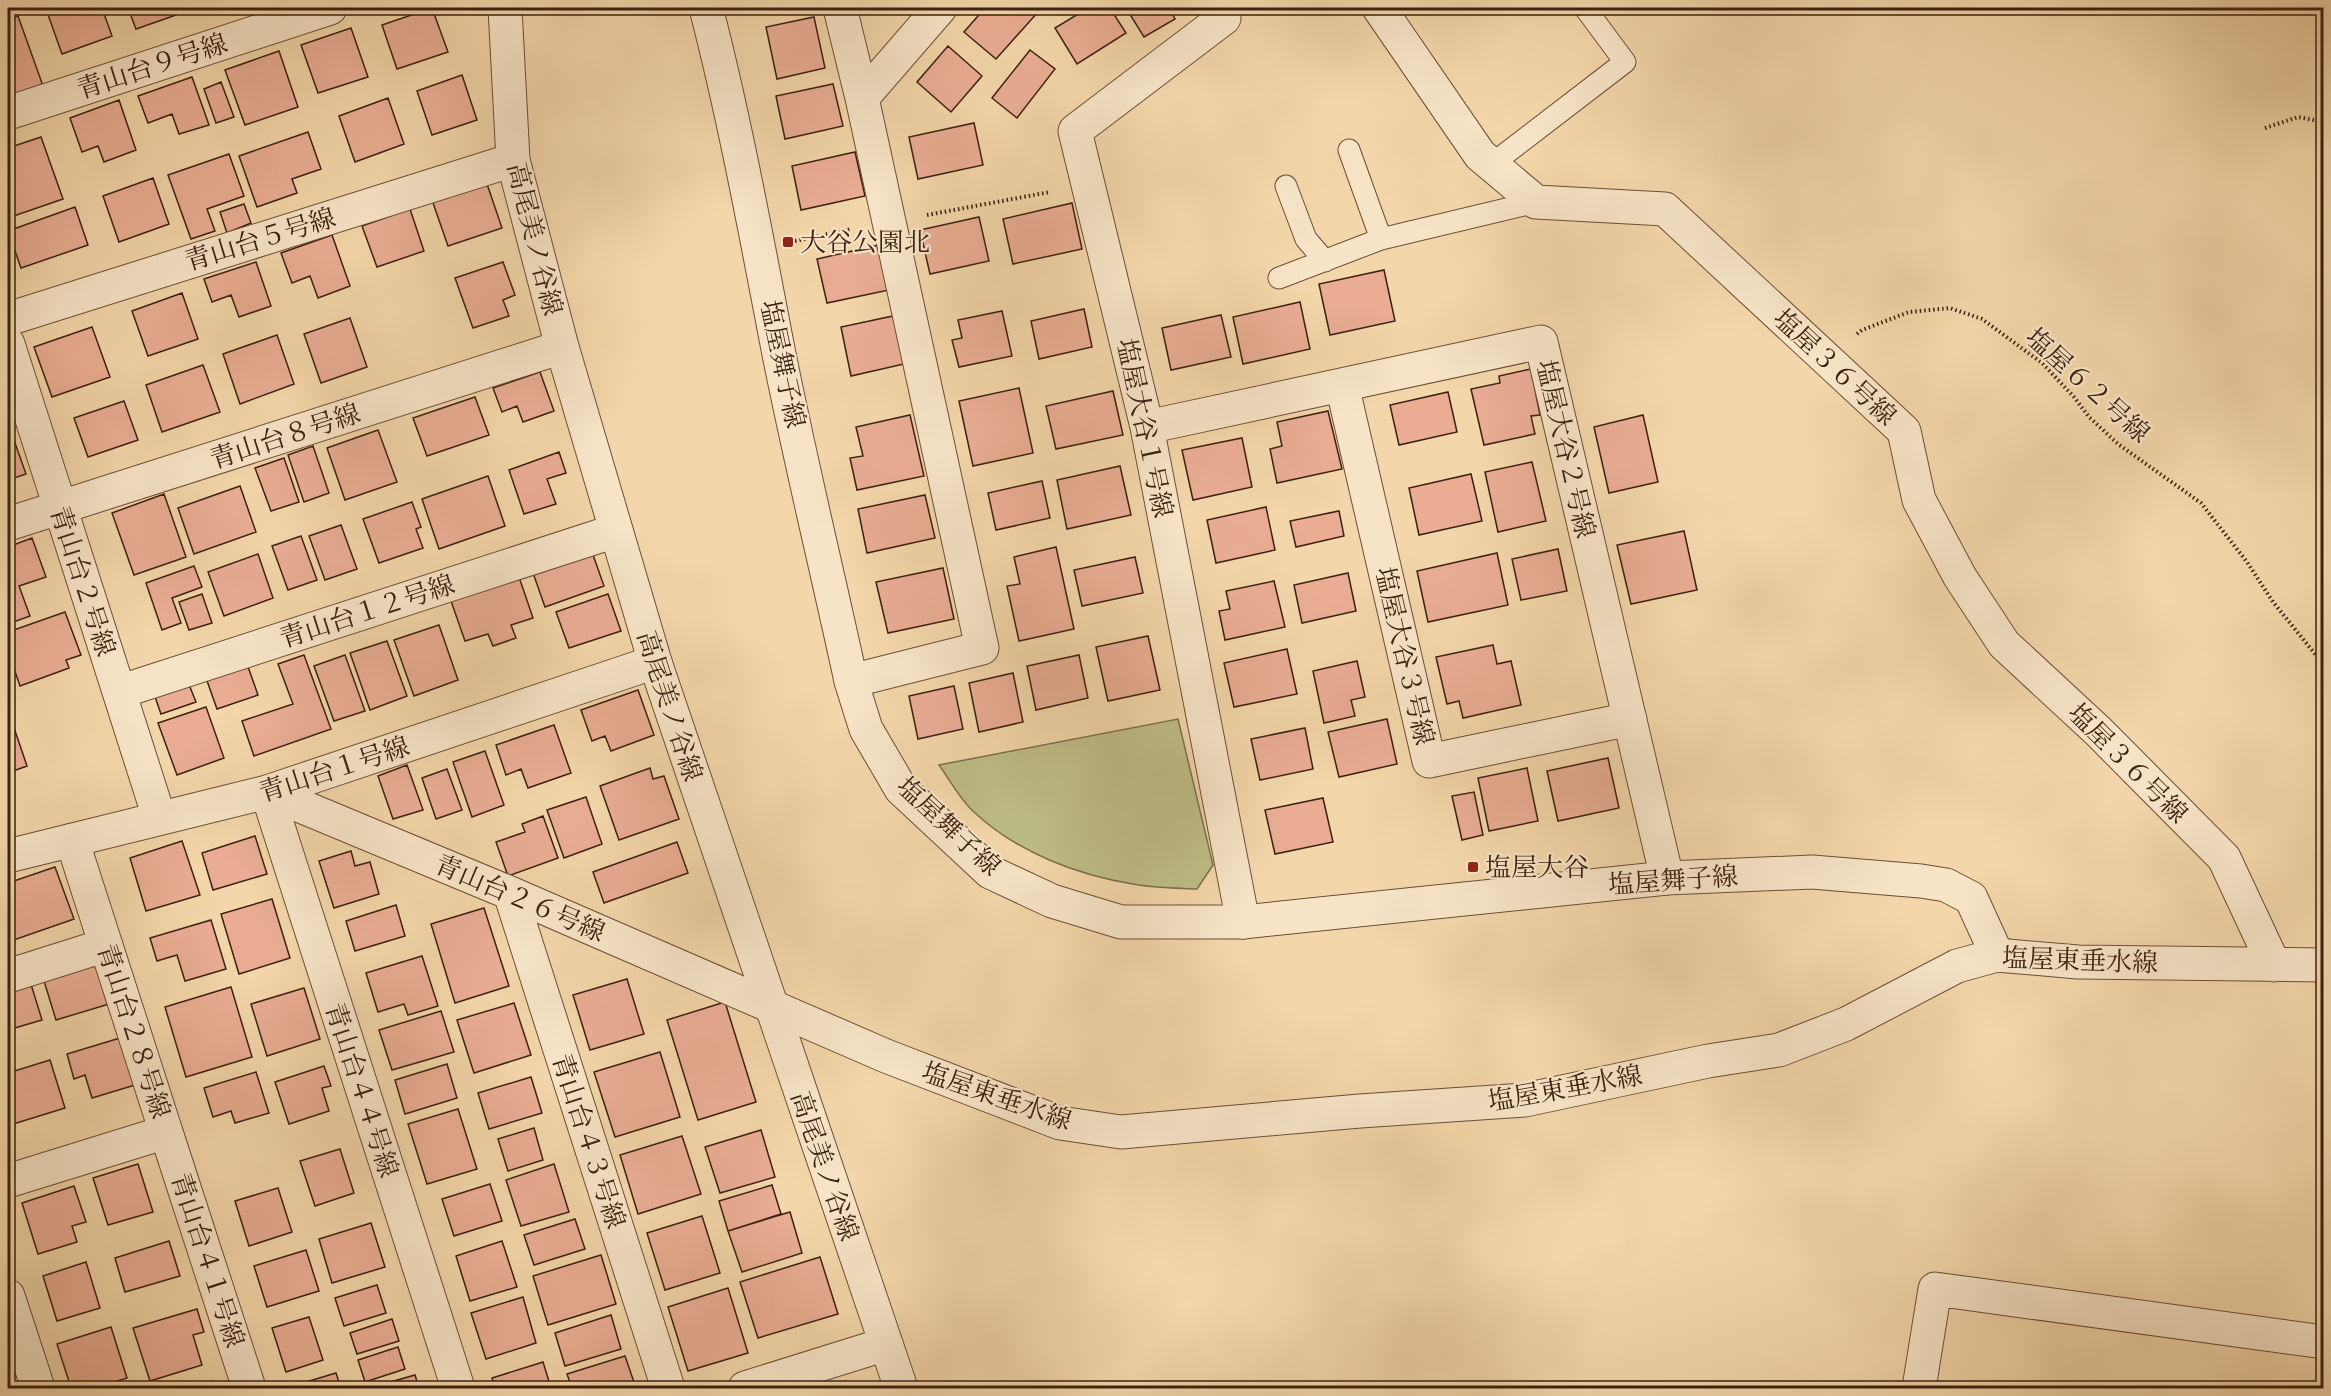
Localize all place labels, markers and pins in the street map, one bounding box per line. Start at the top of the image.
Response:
place label: 大谷公園北 [800,226,930,263]
marker: 大谷公園北 [781,235,795,249]
place label: 塩屋大谷 [1485,851,1589,888]
marker: 塩屋大谷 [1466,860,1480,874]

